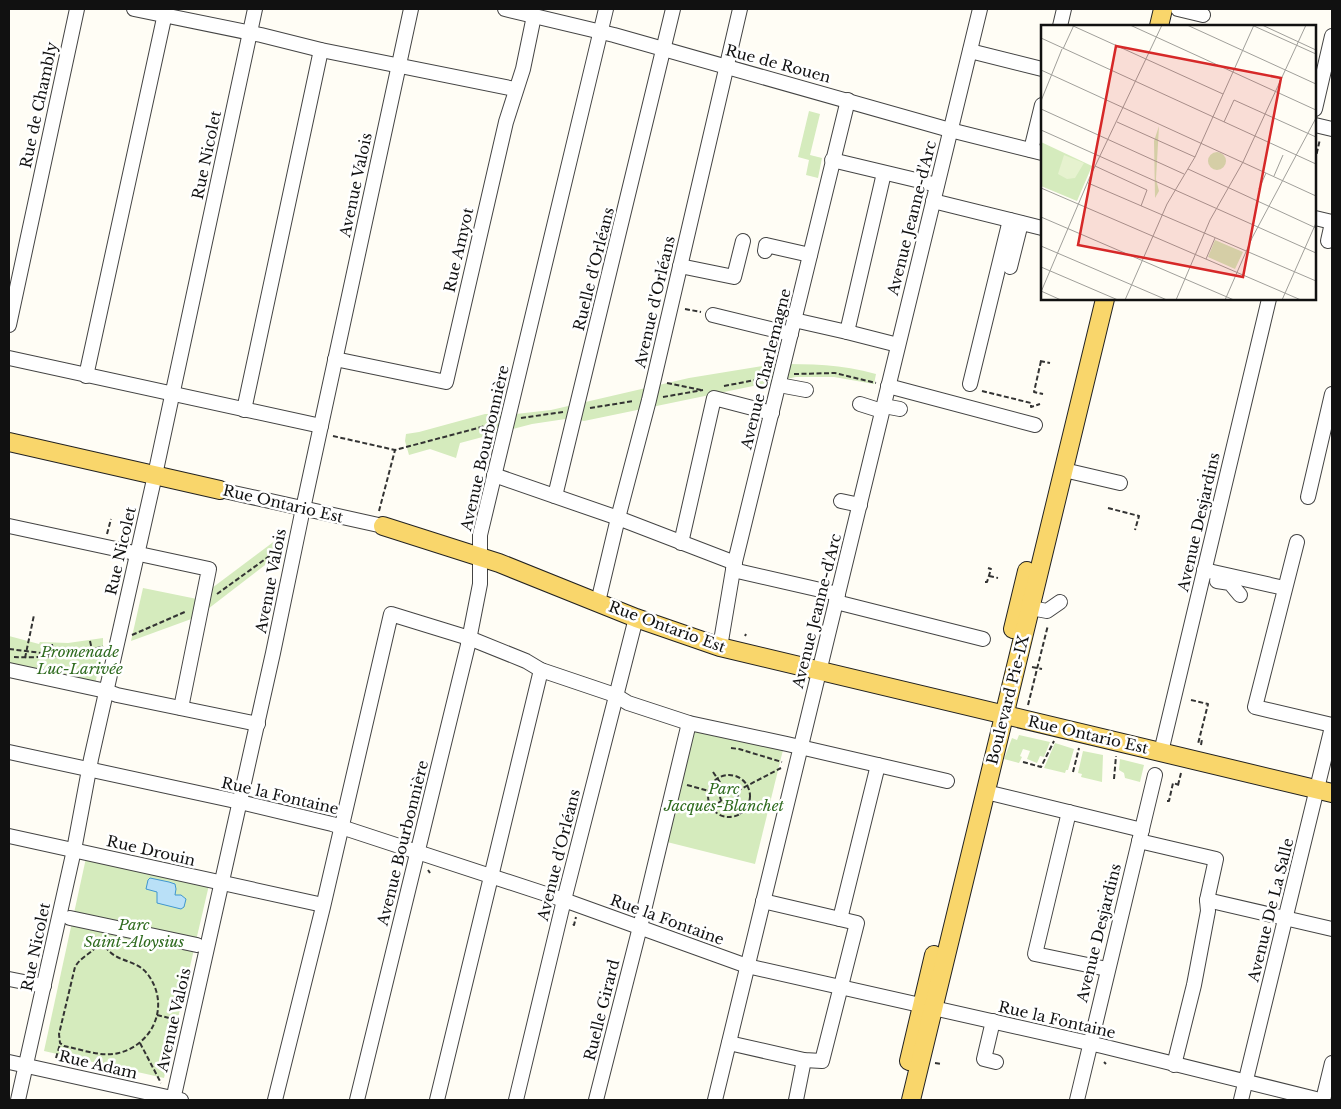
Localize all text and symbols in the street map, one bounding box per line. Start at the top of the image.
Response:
inset map [1041,25,1316,300]
street label: Rue de Chambly [16,40,61,170]
street label: Rue de Rouen [723,40,833,87]
street label: Rue Nicolet [188,108,225,201]
street label: Avenue Valois [335,131,376,240]
street label: Avenue Jeanne-d'Arc [883,138,940,298]
street label: Rue Amyot [440,205,478,294]
street label: Ruelle d'Orléans [569,205,618,333]
street label: Avenue d'Orléans [630,234,679,371]
street label: Avenue Charlemagne [736,287,795,452]
street label: Avenue Bourbonnière [456,363,513,534]
street label: Avenue Desjardins [1173,450,1224,594]
street label: Rue Ontario Est [221,480,346,527]
street label: Rue Nicolet [101,504,140,597]
street label: Avenue Valois [251,527,290,636]
street label: Avenue Jeanne-d'Arc [788,531,845,691]
street label: Rue Ontario Est [606,597,729,657]
street label: Boulevard Pie-IX [982,633,1033,767]
park label: Promenade Luc-Larivée [36,642,123,678]
street label: Rue Ontario Est [1026,711,1151,758]
street label: Avenue Bourbonnière [373,758,432,928]
street label: Rue la Fontaine [220,773,341,818]
park label: Parc Jacques-Blanchet [663,779,784,815]
street label: Avenue d'Orléans [533,787,584,924]
street label: Rue Drouin [105,831,197,870]
street label: Avenue De La Salle [1243,836,1298,985]
street label: Avenue Desjardins [1072,861,1125,1005]
street label: Rue la Fontaine [608,890,727,949]
street label: Rue Nicolet [17,900,54,993]
park label: Parc Saint-Aloysius [84,915,185,951]
street label: Ruelle Girard [580,957,623,1063]
street label: Avenue Valois [152,966,195,1075]
street label: Rue la Fontaine [997,997,1118,1042]
street label: Rue Adam [57,1046,139,1083]

